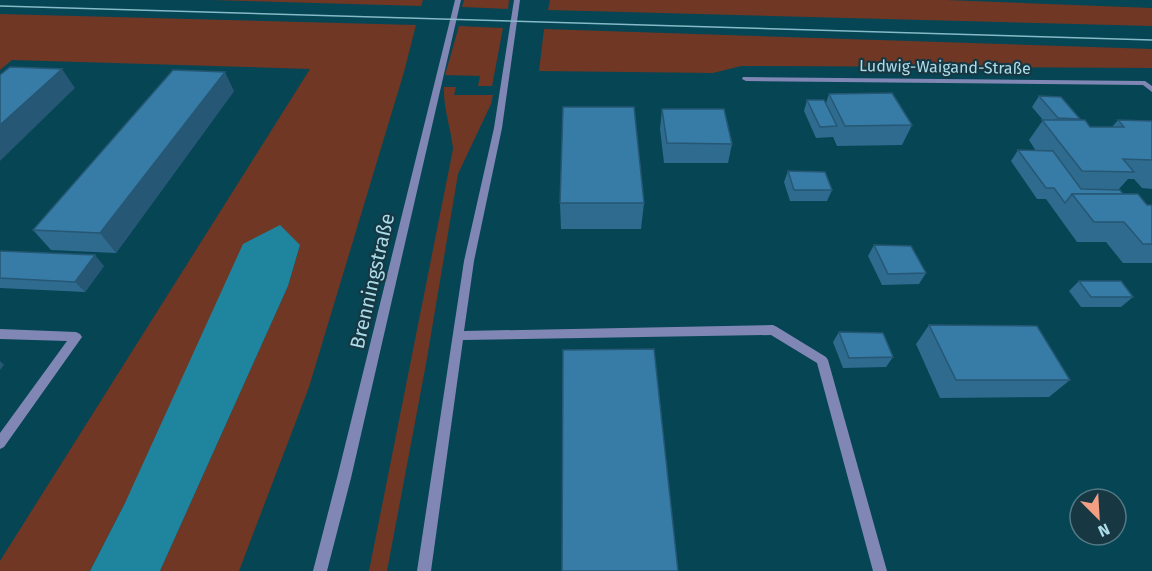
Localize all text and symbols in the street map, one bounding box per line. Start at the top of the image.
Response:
street label: Ludwig-Waigand-Straße [859,56,1031,78]
street label: Brenningstraße [345,211,399,351]
north arrow [1068,487,1128,547]
text: N [1095,519,1113,541]

